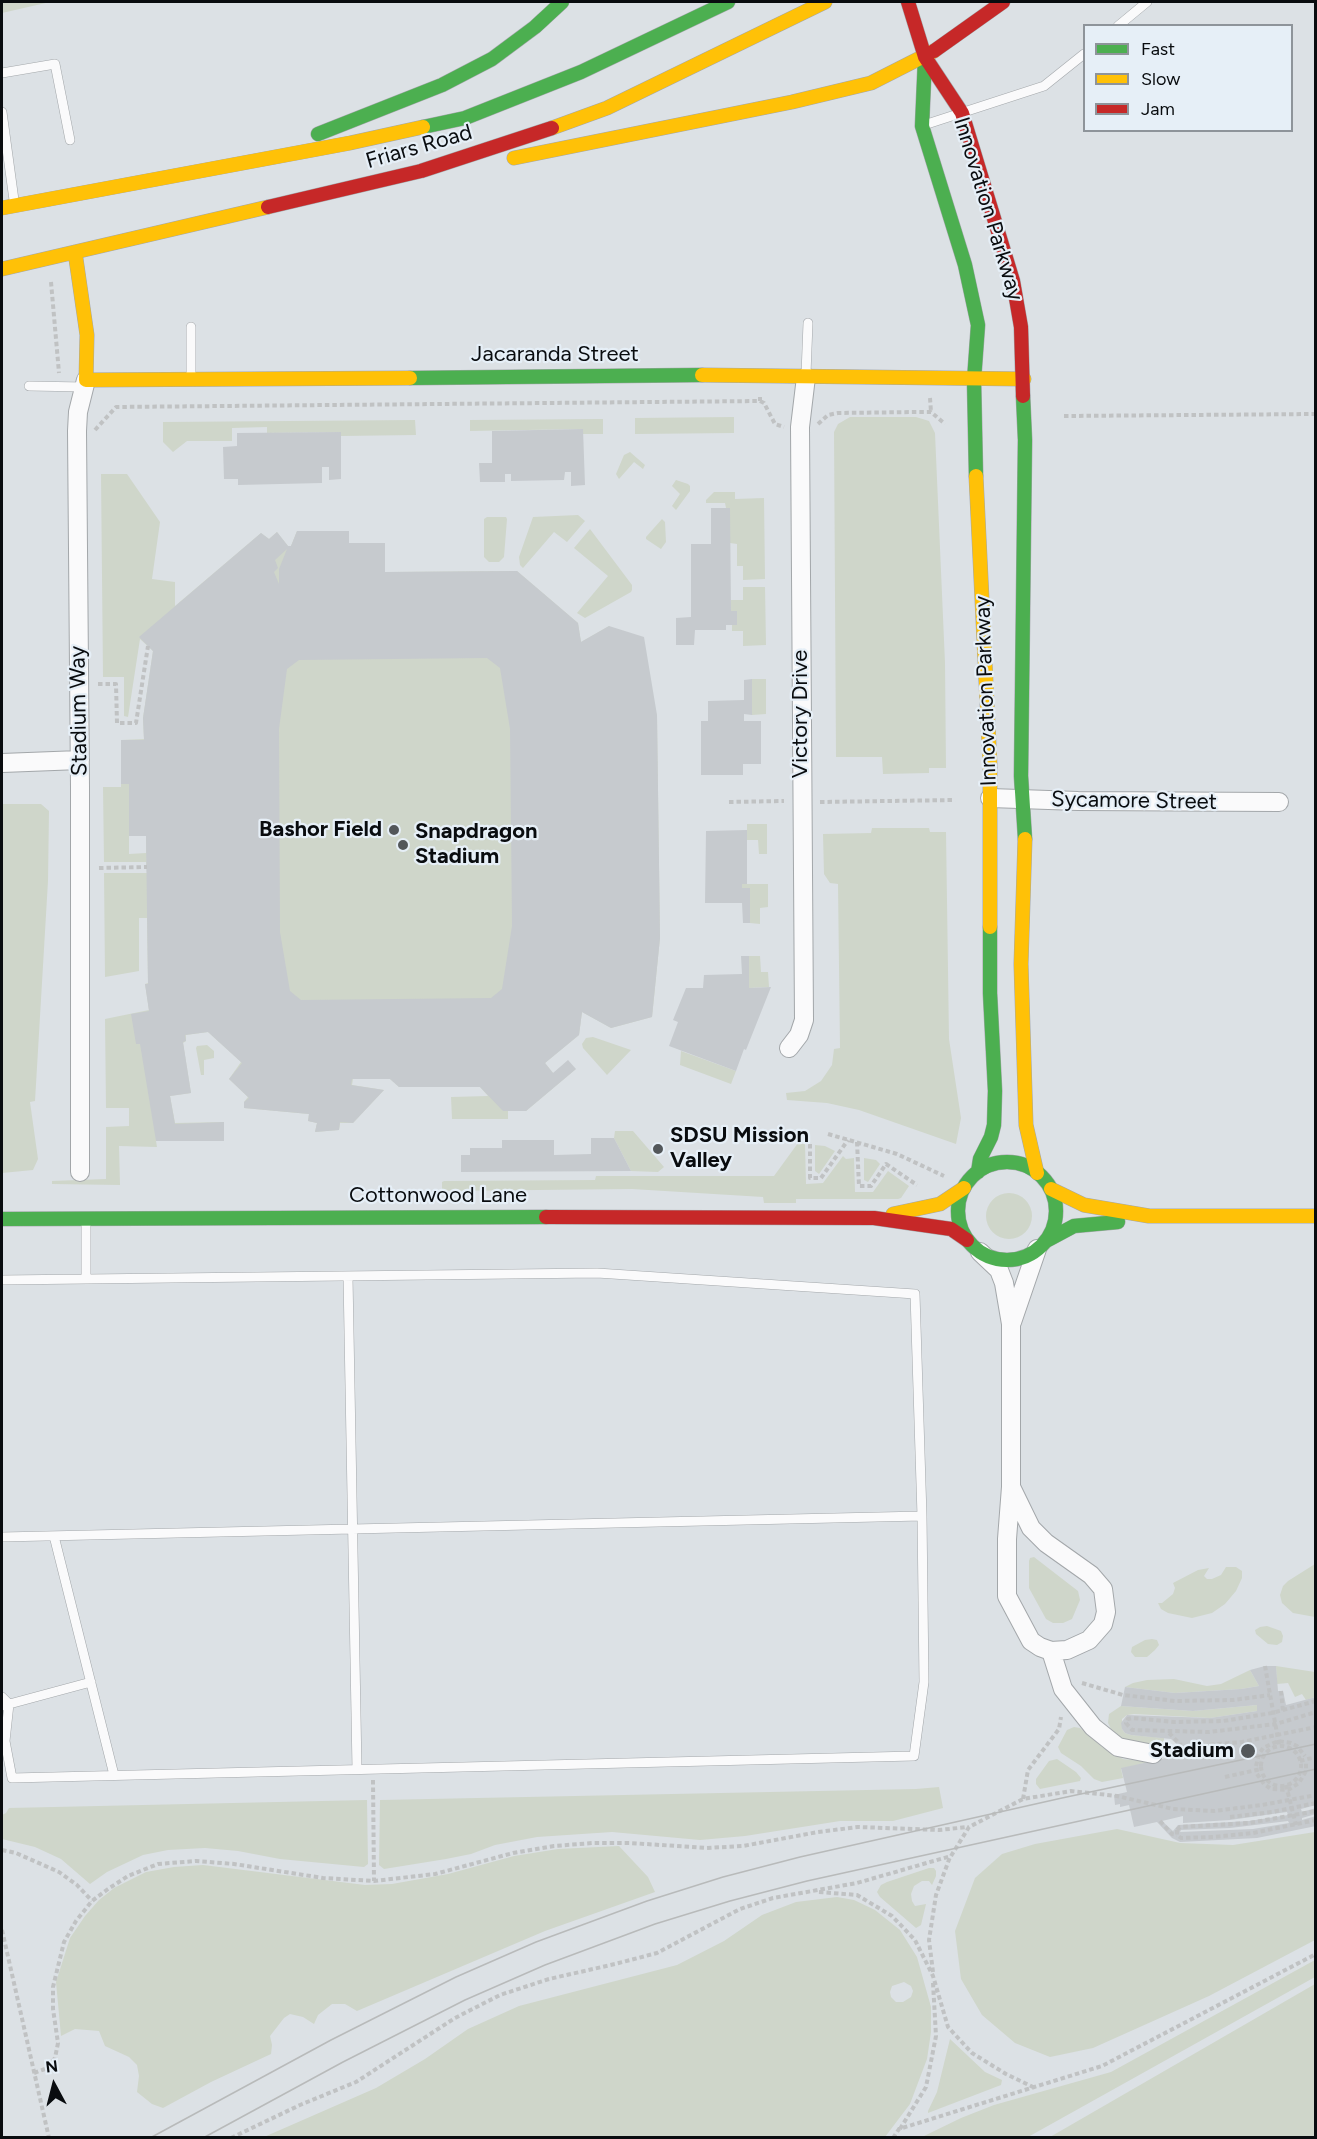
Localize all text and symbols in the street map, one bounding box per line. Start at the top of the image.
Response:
legend [1083,24,1293,132]
text: Fast [1141,38,1175,60]
text: Slow [1141,68,1180,90]
text: Jam [1141,98,1175,120]
street label: Innovation Parkway [947,114,1029,304]
street label: Friars Road [363,119,475,175]
street label: Jacaranda Street [471,342,639,368]
street label: Innovation Parkway [969,595,1003,787]
street label: Stadium Way [65,646,93,776]
street label: Victory Drive [788,650,814,778]
street label: Sycamore Street [1051,786,1217,816]
place label: Bashor Field [259,817,382,843]
place label: Snapdragon Stadium [415,819,537,870]
marker: Bashor Field [387,823,401,837]
marker: Snapdragon Stadium [396,838,410,852]
place label: SDSU Mission Valley [670,1123,809,1174]
marker: SDSU Mission Valley [651,1142,665,1156]
street label: Cottonwood Lane [349,1183,527,1209]
place label: Stadium [1150,1738,1234,1764]
marker: Stadium [1239,1742,1257,1760]
north arrow [24,2055,84,2115]
text: N [44,2056,59,2077]

